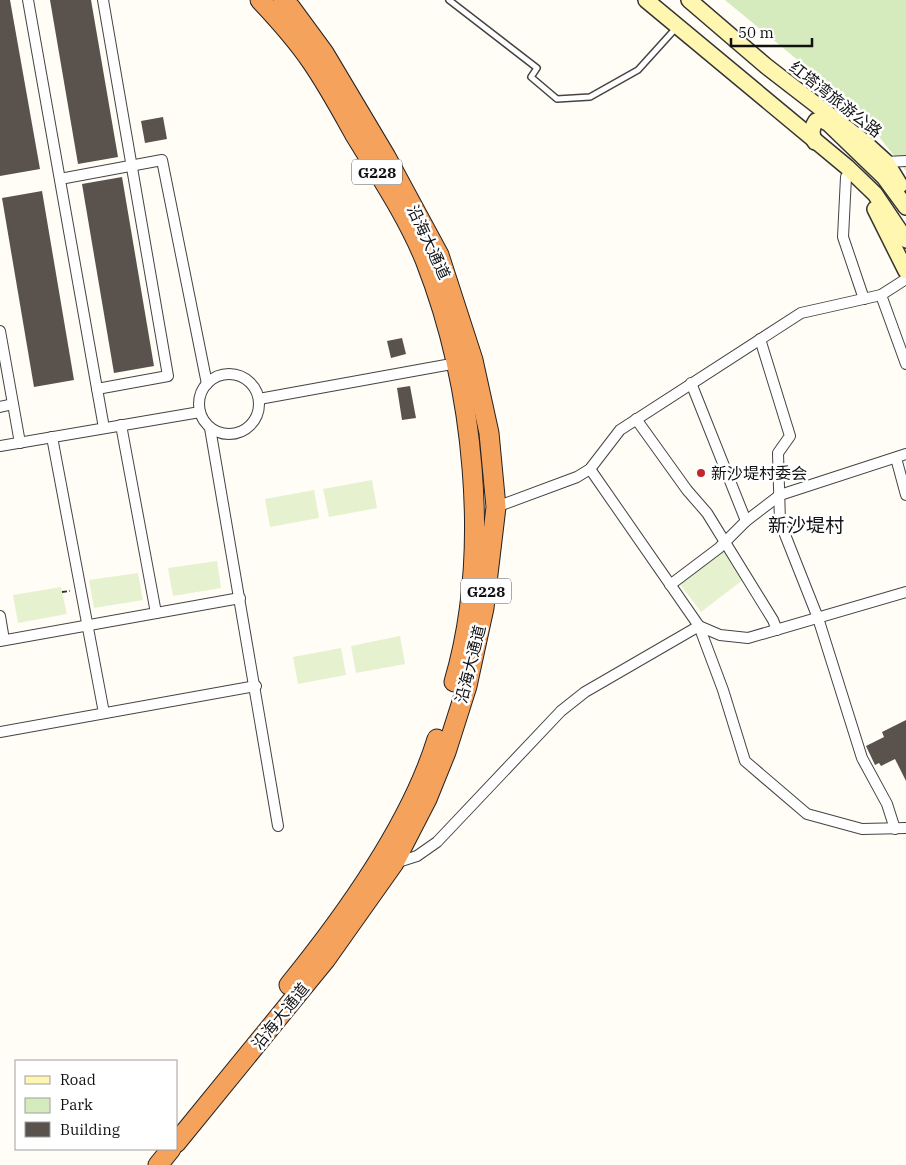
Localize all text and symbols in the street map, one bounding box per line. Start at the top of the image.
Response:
scale bar [731,15,812,47]
text: 50 m [738,23,774,42]
street label: 红塔湾旅游公路 [786,57,886,141]
road number: G228 [352,160,402,184]
street label: 沿海大通道 [403,202,455,282]
place label: 新沙堤村委会 [711,463,807,483]
marker: 新沙堤村委会 [695,467,707,479]
district label: 新沙堤村 [768,513,844,537]
road number: G228 [461,578,511,604]
street label: 沿海大通道 [451,623,489,705]
street label: 沿海大通道 [247,979,313,1053]
legend [15,1060,178,1150]
text: Road [60,1070,96,1089]
text: Park [60,1095,93,1114]
text: Building [60,1120,120,1139]

